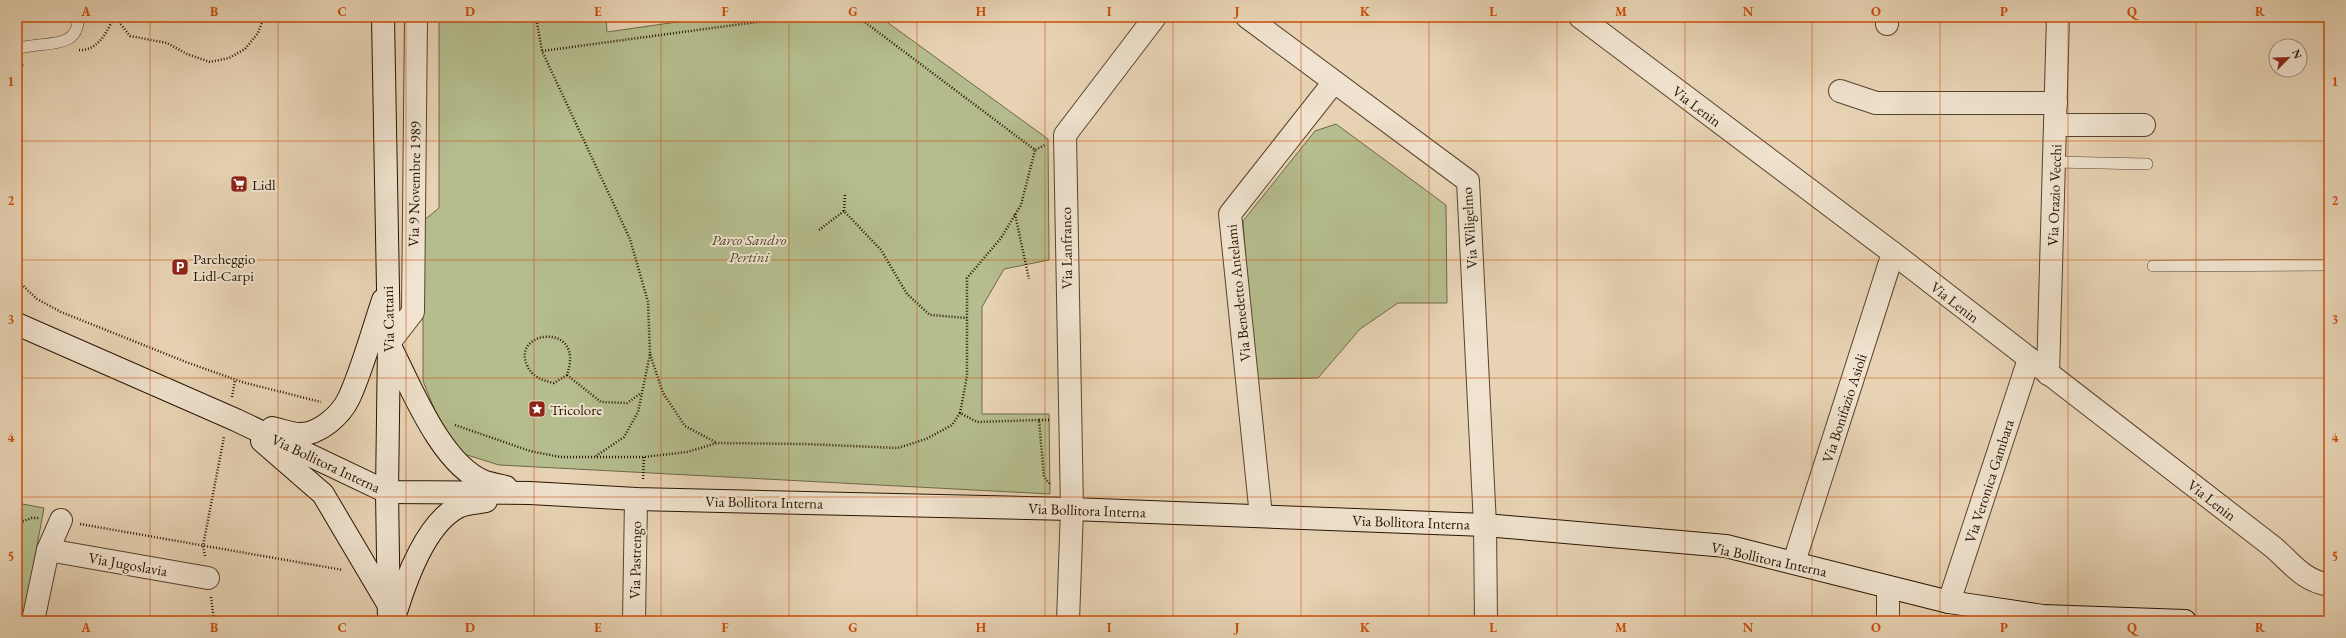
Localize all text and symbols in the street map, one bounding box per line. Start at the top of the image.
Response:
text: A [80,3,91,20]
text: B [210,3,218,20]
text: C [337,3,347,20]
text: D [465,3,475,20]
text: E [594,3,602,20]
text: F [721,3,729,20]
text: G [848,3,858,20]
text: H [976,3,987,20]
text: I [1107,3,1112,20]
text: J [1233,3,1240,20]
text: K [1360,3,1371,20]
text: L [1489,3,1497,20]
text: M [1615,3,1627,20]
text: N [1743,3,1754,20]
text: O [1871,3,1881,20]
text: P [2000,3,2008,20]
text: Q [2127,3,2139,20]
text: R [2255,3,2265,20]
north arrow [2268,38,2308,78]
text: N [2289,47,2305,61]
text: 1 [8,73,15,90]
text: 1 [2332,73,2339,90]
street label: Via Lenin [1669,81,1725,131]
street label: Via 9 Novembre 1989 [403,121,425,247]
street label: Via Orazio Vecchi [2043,143,2065,246]
supermarket icon: Lidl [229,174,249,194]
place label: Lidl [252,175,276,194]
street label: Via Wiligelmo [1457,186,1481,270]
text: 2 [8,192,15,209]
text: 2 [2332,192,2339,209]
street label: Via Lanfranco [1056,207,1076,289]
street label: Via Benedetto Antelami [1221,223,1255,363]
park label: Parco Sandro Pertini [712,230,787,266]
place label: Parcheggio Lidl-Carpi [193,249,255,285]
parking icon: Parcheggio Lidl-Carpi [170,257,190,277]
street label: Via Lenin [1927,277,1983,327]
street label: Via Cattani [378,285,398,352]
text: 3 [8,311,15,328]
text: 3 [2332,311,2339,328]
street label: Via Bonifazio Asioli [1817,351,1871,465]
place icon: Tricolore [527,399,547,419]
place label: Tricolore [550,400,602,419]
street label: Via Veronica Gambara [1960,417,2018,545]
text: 4 [8,429,15,446]
street label: Via Bollitora Interna [269,429,383,497]
text: 4 [2332,429,2339,446]
street label: Via Lenin [2184,475,2240,525]
street label: Via Bollitora Interna [705,491,823,513]
street label: Via Bollitora Interna [1028,498,1146,522]
street label: Via Bollitora Interna [1352,510,1470,534]
street label: Via Pastrengo [625,521,645,599]
street label: Via Bollitora Interna [1709,537,1829,581]
text: 5 [8,548,14,565]
street label: Via Jugoslavia [87,548,169,580]
text: 5 [2332,548,2338,565]
text: A [80,619,91,636]
text: B [210,619,218,636]
text: C [337,619,347,636]
text: D [465,619,475,636]
text: E [594,619,602,636]
text: F [721,619,729,636]
text: G [848,619,858,636]
text: H [976,619,987,636]
text: I [1107,619,1112,636]
text: J [1233,619,1240,636]
text: K [1360,619,1371,636]
text: L [1489,619,1497,636]
text: M [1615,619,1627,636]
text: N [1743,619,1754,636]
text: O [1871,619,1881,636]
text: P [2000,619,2008,636]
text: Q [2127,619,2139,636]
text: R [2255,619,2265,636]

